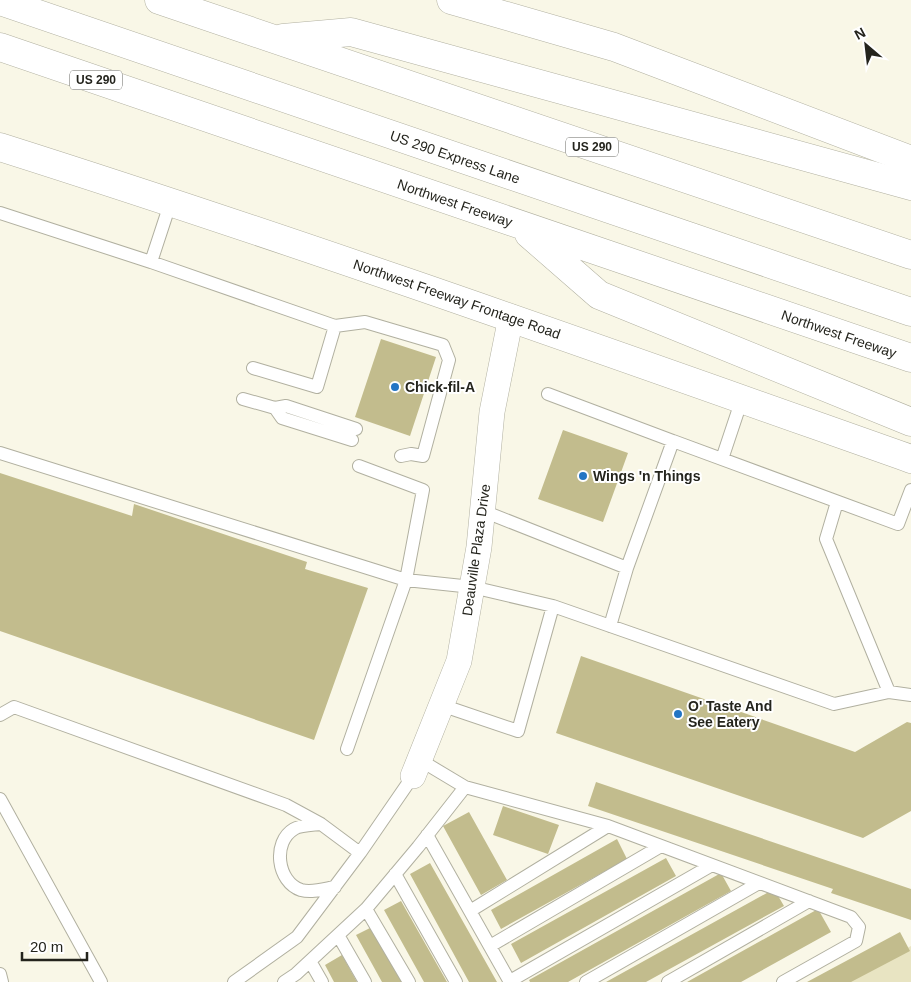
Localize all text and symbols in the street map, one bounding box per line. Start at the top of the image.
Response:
north arrow [841,20,891,70]
text: N [852,24,868,43]
road number: US 290 [70,70,122,90]
street label: US 290 Express Lane [388,127,522,187]
road number: US 290 [566,138,618,156]
street label: Northwest Freeway [395,176,515,230]
street label: Northwest Freeway Frontage Road [351,256,563,342]
street label: Northwest Freeway [779,307,899,361]
place label: Chick-fil-A [405,379,475,395]
marker: Chick-fil-A [389,381,401,393]
place label: Wings 'n Things [593,468,701,484]
marker: Wings 'n Things [577,470,589,482]
street label: Deauville Plaza Drive [459,483,493,617]
place label: O' Taste And See Eatery [688,698,772,730]
marker: O' Taste And See Eatery [672,708,684,720]
scale bar [22,930,88,962]
text: 20 m [30,938,63,955]

